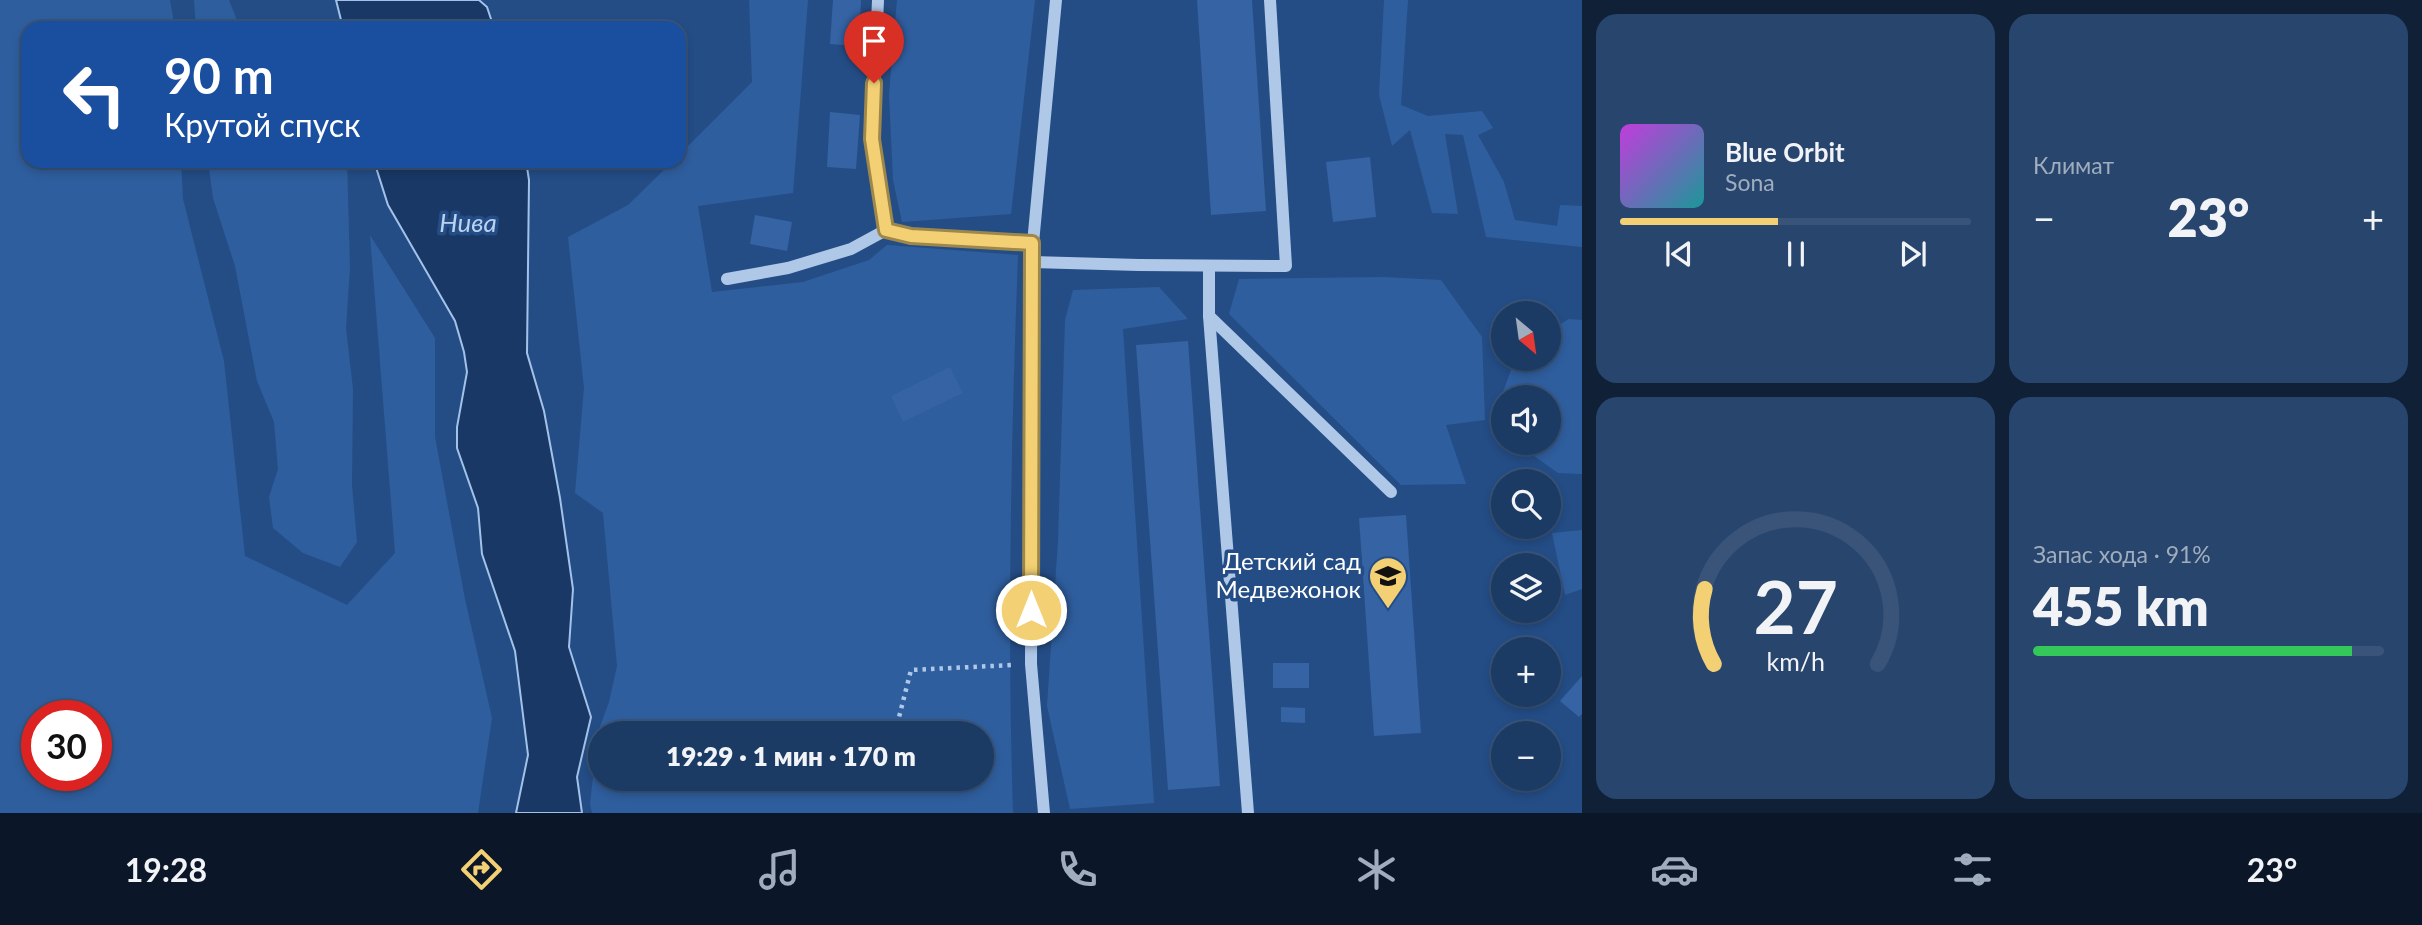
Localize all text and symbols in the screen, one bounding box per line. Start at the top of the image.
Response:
pin [844,11,904,83]
icon: arrive [855,22,893,60]
text: 90 m [164,46,274,104]
icon: left [49,49,140,140]
text: Крутой спуск [164,105,361,144]
text: Blue Orbit [1725,136,1845,168]
text: Климат [2033,151,2114,179]
text: Sona [1725,168,1775,196]
text: 23° [2168,186,2249,248]
text: − [2033,195,2055,241]
text: + [2362,195,2384,241]
water label: Нива [439,206,497,238]
icon: previous [1660,235,1698,273]
icon: pause [1777,235,1815,273]
icon: next [1894,235,1932,273]
north arrow [1491,301,1561,371]
map controls [1491,301,1561,791]
button: sound [1491,385,1561,455]
button: search [1491,469,1561,539]
text: Запас хода · 91% [2033,540,2211,568]
place label: Детский сад Медвежонок [1216,546,1362,603]
button: layers [1491,553,1561,623]
school or university icon: Детский сад Медвежонок [1367,555,1409,610]
text: 27 [1753,562,1838,650]
position arrow [994,573,1068,647]
text: 455 km [2033,575,2209,637]
button: + [1491,637,1561,707]
text: km/h [1766,646,1825,676]
speed limit sign: 30 [21,700,112,791]
button: − [1491,721,1561,791]
text: 19:29 · 1 мин · 170 m [666,740,916,772]
icon: directions [457,845,506,894]
icon: music [755,845,804,894]
icon: phone [1053,845,1102,894]
icon: climate [1352,845,1401,894]
icon: car [1650,845,1699,894]
icon: filters [1948,845,1997,894]
text: 19:28 [125,850,207,889]
text: 23° [2247,850,2297,889]

